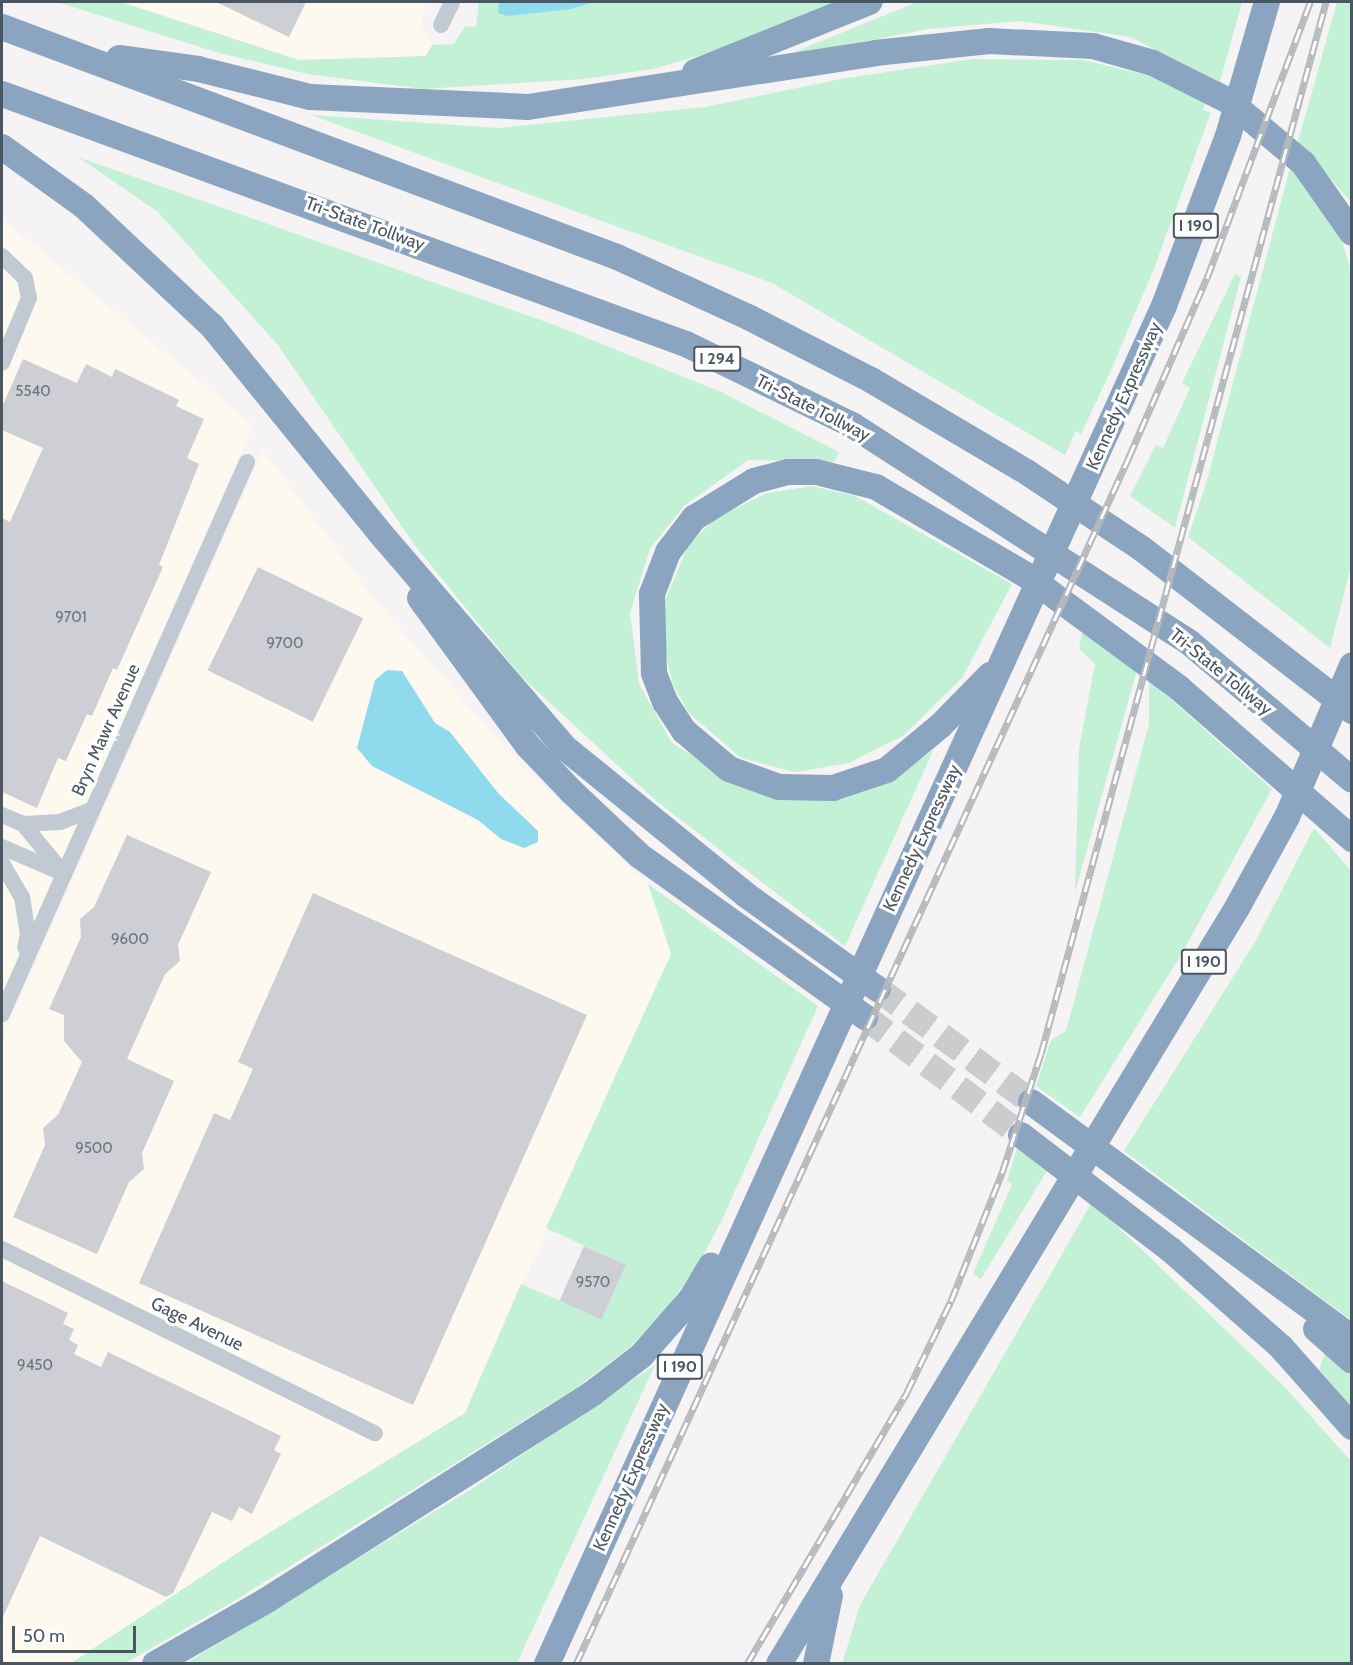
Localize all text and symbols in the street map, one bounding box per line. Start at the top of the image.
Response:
street label: Tri-State Tollway [302,192,428,256]
road number: I 190 [1172,213,1220,239]
street label: Kennedy Expressway [1082,319,1166,473]
road number: I 294 [693,346,741,372]
street label: Tri-State Tollway [752,370,874,446]
house number: 5540 [15,383,51,401]
house number: 9701 [55,609,87,627]
street label: Tri-State Tollway [1165,624,1277,720]
house number: 9700 [267,635,303,653]
street label: Bryn Mawr Avenue [67,661,145,799]
street label: Kennedy Expressway [878,761,966,915]
house number: 9600 [111,931,149,949]
road number: I 190 [1180,949,1228,975]
house number: 9500 [75,1140,113,1158]
house number: 9570 [576,1274,610,1292]
street label: Gage Avenue [147,1292,247,1356]
road number: I 190 [656,1354,704,1380]
house number: 9450 [17,1357,53,1375]
street label: Kennedy Expressway [589,1400,673,1554]
scale bar [15,1614,140,1652]
text: 50 m [23,1625,65,1647]

